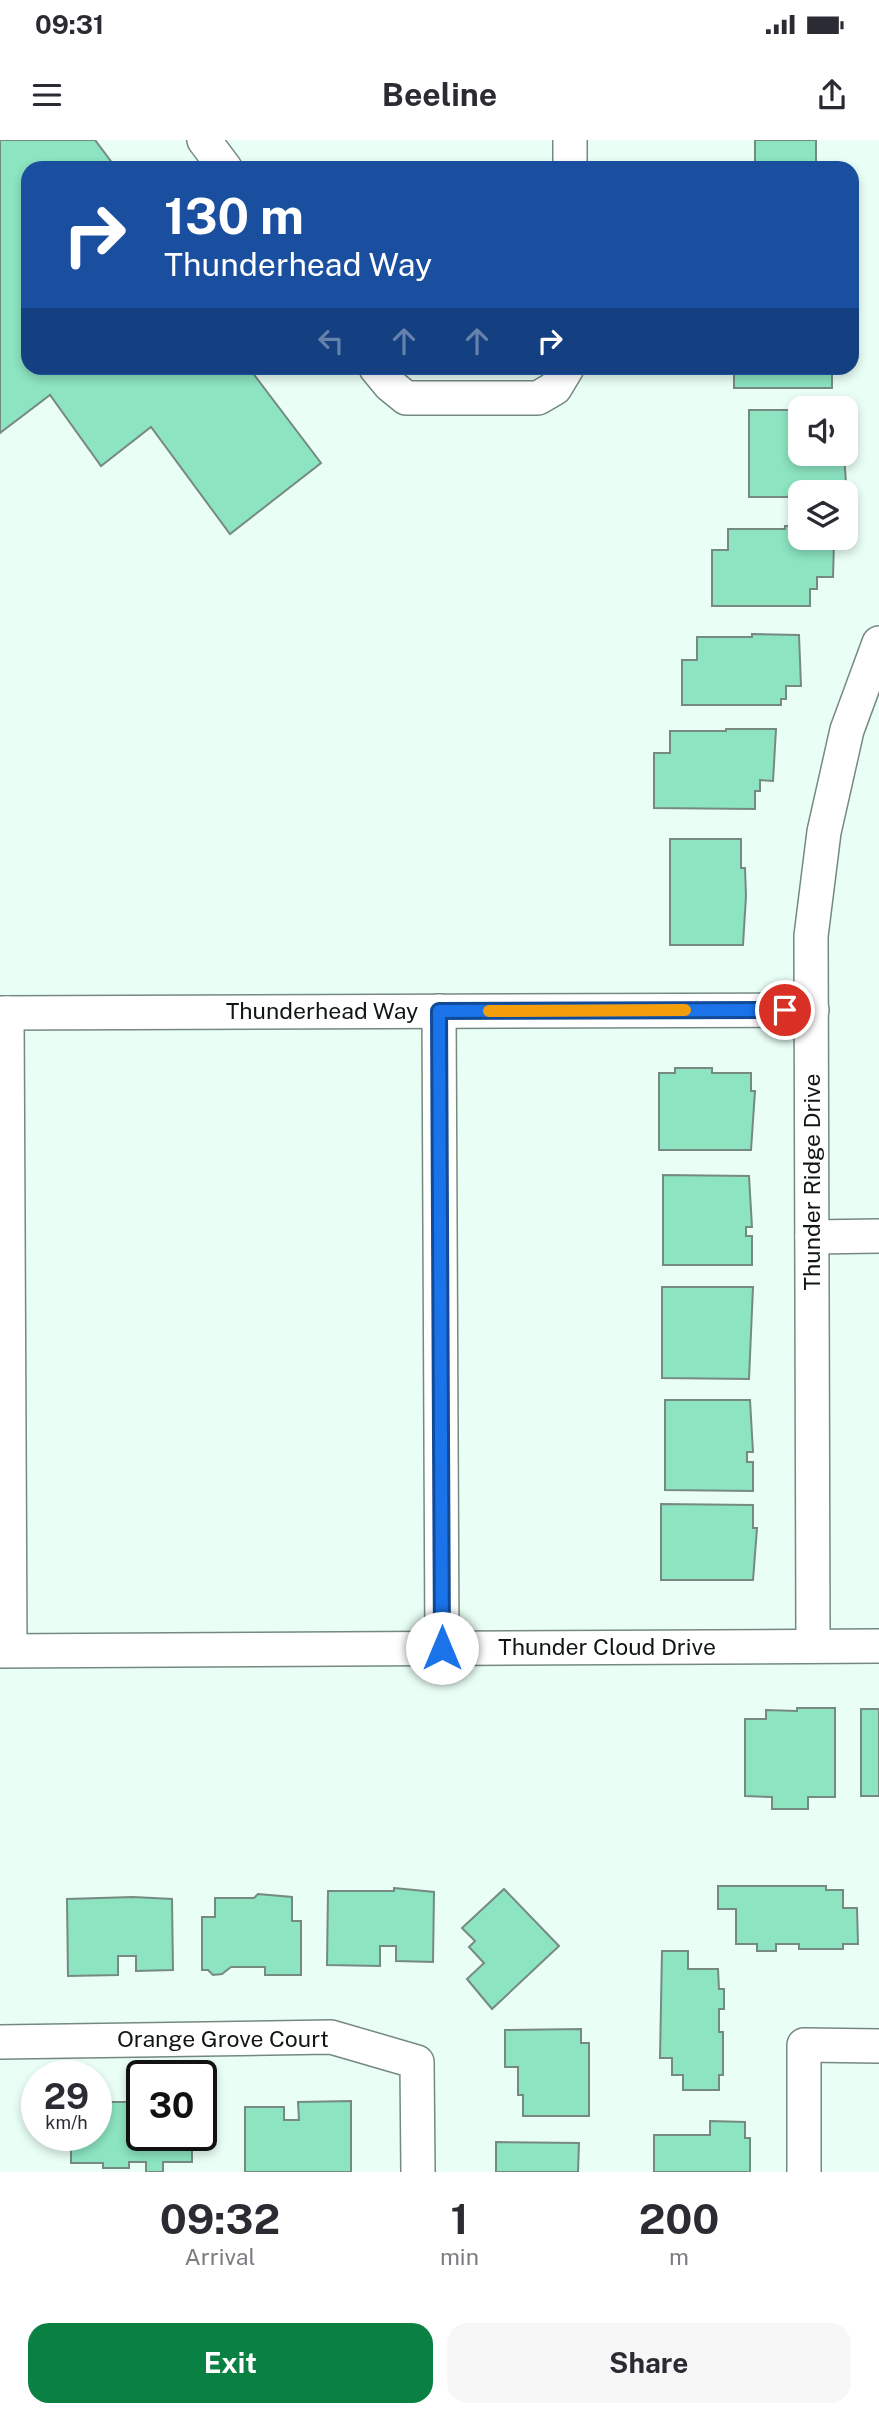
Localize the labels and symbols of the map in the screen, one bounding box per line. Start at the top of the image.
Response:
pin [755,980,815,1040]
street label: Thunderhead Way [226,997,418,1024]
street label: Thunder Ridge Drive [798,1073,825,1291]
position arrow [405,1611,479,1685]
street label: Thunder Cloud Drive [498,1633,716,1660]
street label: Orange Grove Court [117,2025,329,2052]
speed limit sign: 30 [126,2060,217,2151]

